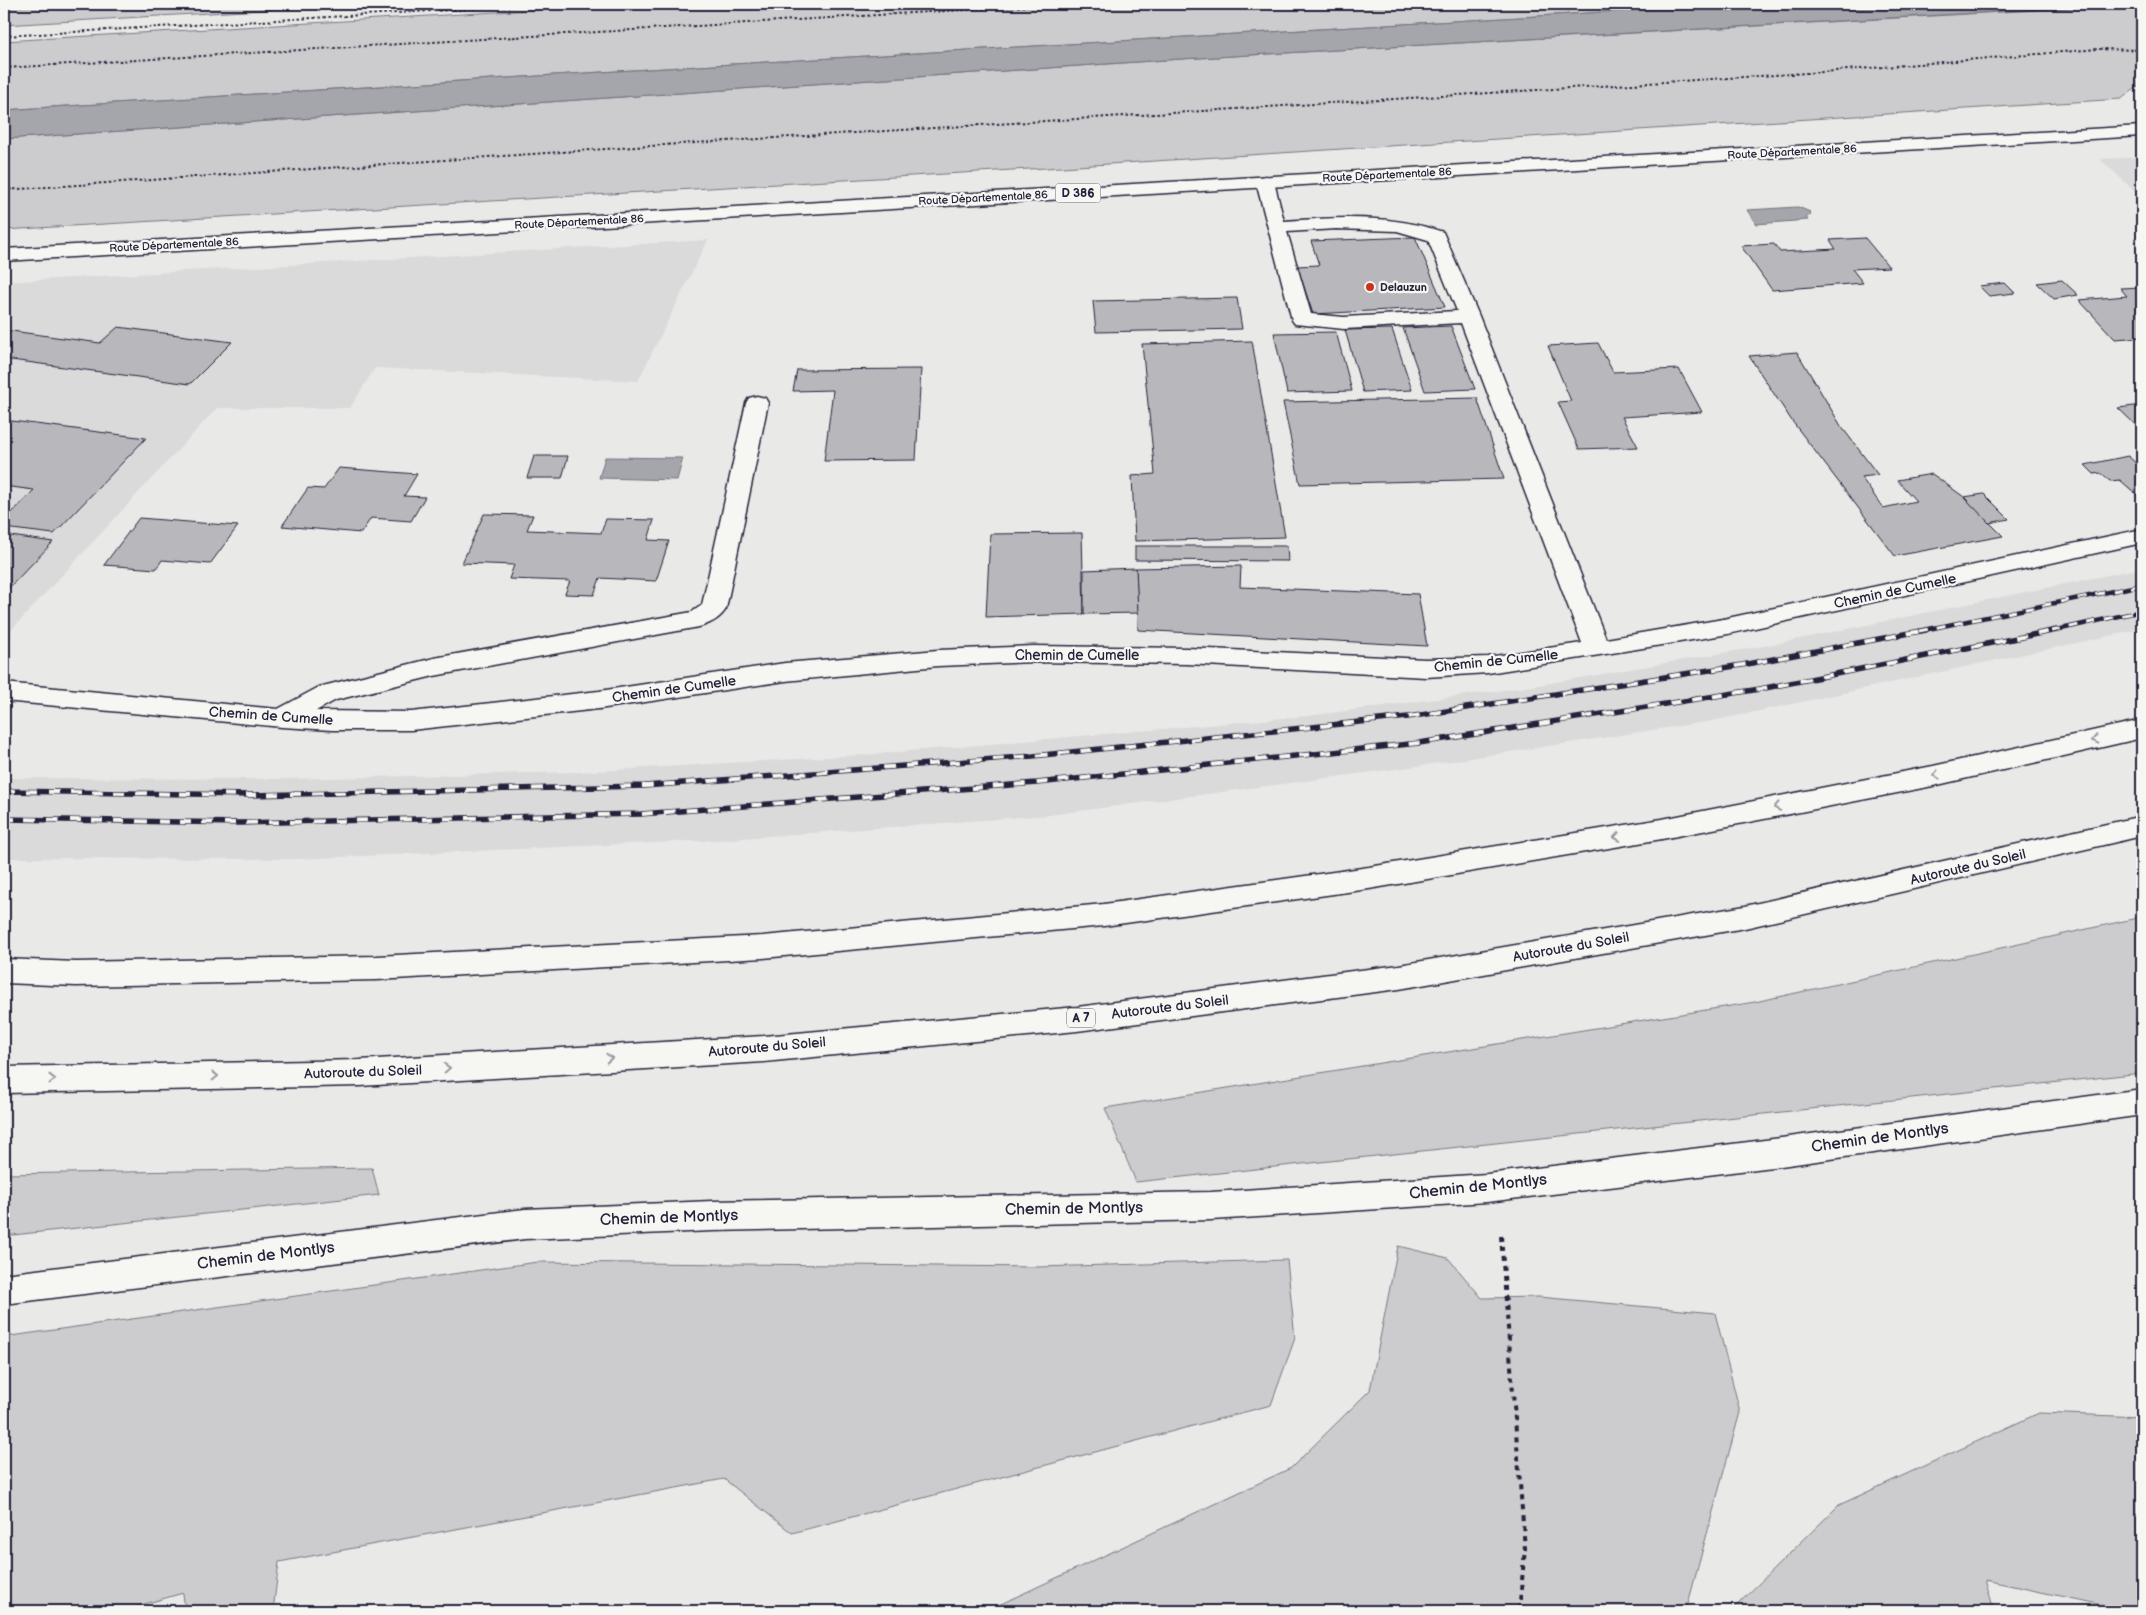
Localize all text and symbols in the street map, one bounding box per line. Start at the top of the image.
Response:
street label: Route Départementale 86 [1727,142,1857,162]
street label: Route Départementale 86 [1322,165,1452,185]
road number: D 386 [1056,184,1100,202]
street label: Route Départementale 86 [918,188,1048,208]
street label: Route Départementale 86 [514,212,644,232]
street label: Route Départementale 86 [109,235,239,255]
marker: Delauzun [1364,281,1376,293]
place label: Delauzun [1380,281,1427,294]
street label: Chemin de Cumelle [1832,570,1958,612]
street label: Chemin de Cumelle [1433,646,1559,676]
street label: Chemin de Cumelle [1015,647,1139,664]
street label: Chemin de Cumelle [611,672,737,706]
street label: Chemin de Cumelle [208,703,334,729]
one-way arrow [2090,734,2099,745]
one-way arrow [1932,769,1940,780]
one-way arrow [1772,801,1781,811]
one-way arrow [1613,831,1621,841]
street label: Autoroute du Soleil [1909,845,2027,889]
street label: Autoroute du Soleil [1511,928,1631,966]
street label: Autoroute du Soleil [1110,991,1230,1023]
road number: A 7 [1067,1008,1095,1028]
street label: Autoroute du Soleil [708,1033,826,1061]
one-way arrow [606,1053,614,1064]
street label: Autoroute du Soleil [304,1061,422,1083]
one-way arrow [444,1062,452,1073]
one-way arrow [212,1071,219,1081]
one-way arrow [49,1074,57,1084]
street label: Chemin de Montlys [1810,1119,1950,1157]
street label: Chemin de Montlys [1408,1170,1548,1204]
street label: Chemin de Montlys [1005,1198,1143,1220]
street label: Chemin de Montlys [600,1206,739,1230]
street label: Chemin de Montlys [196,1238,336,1274]

